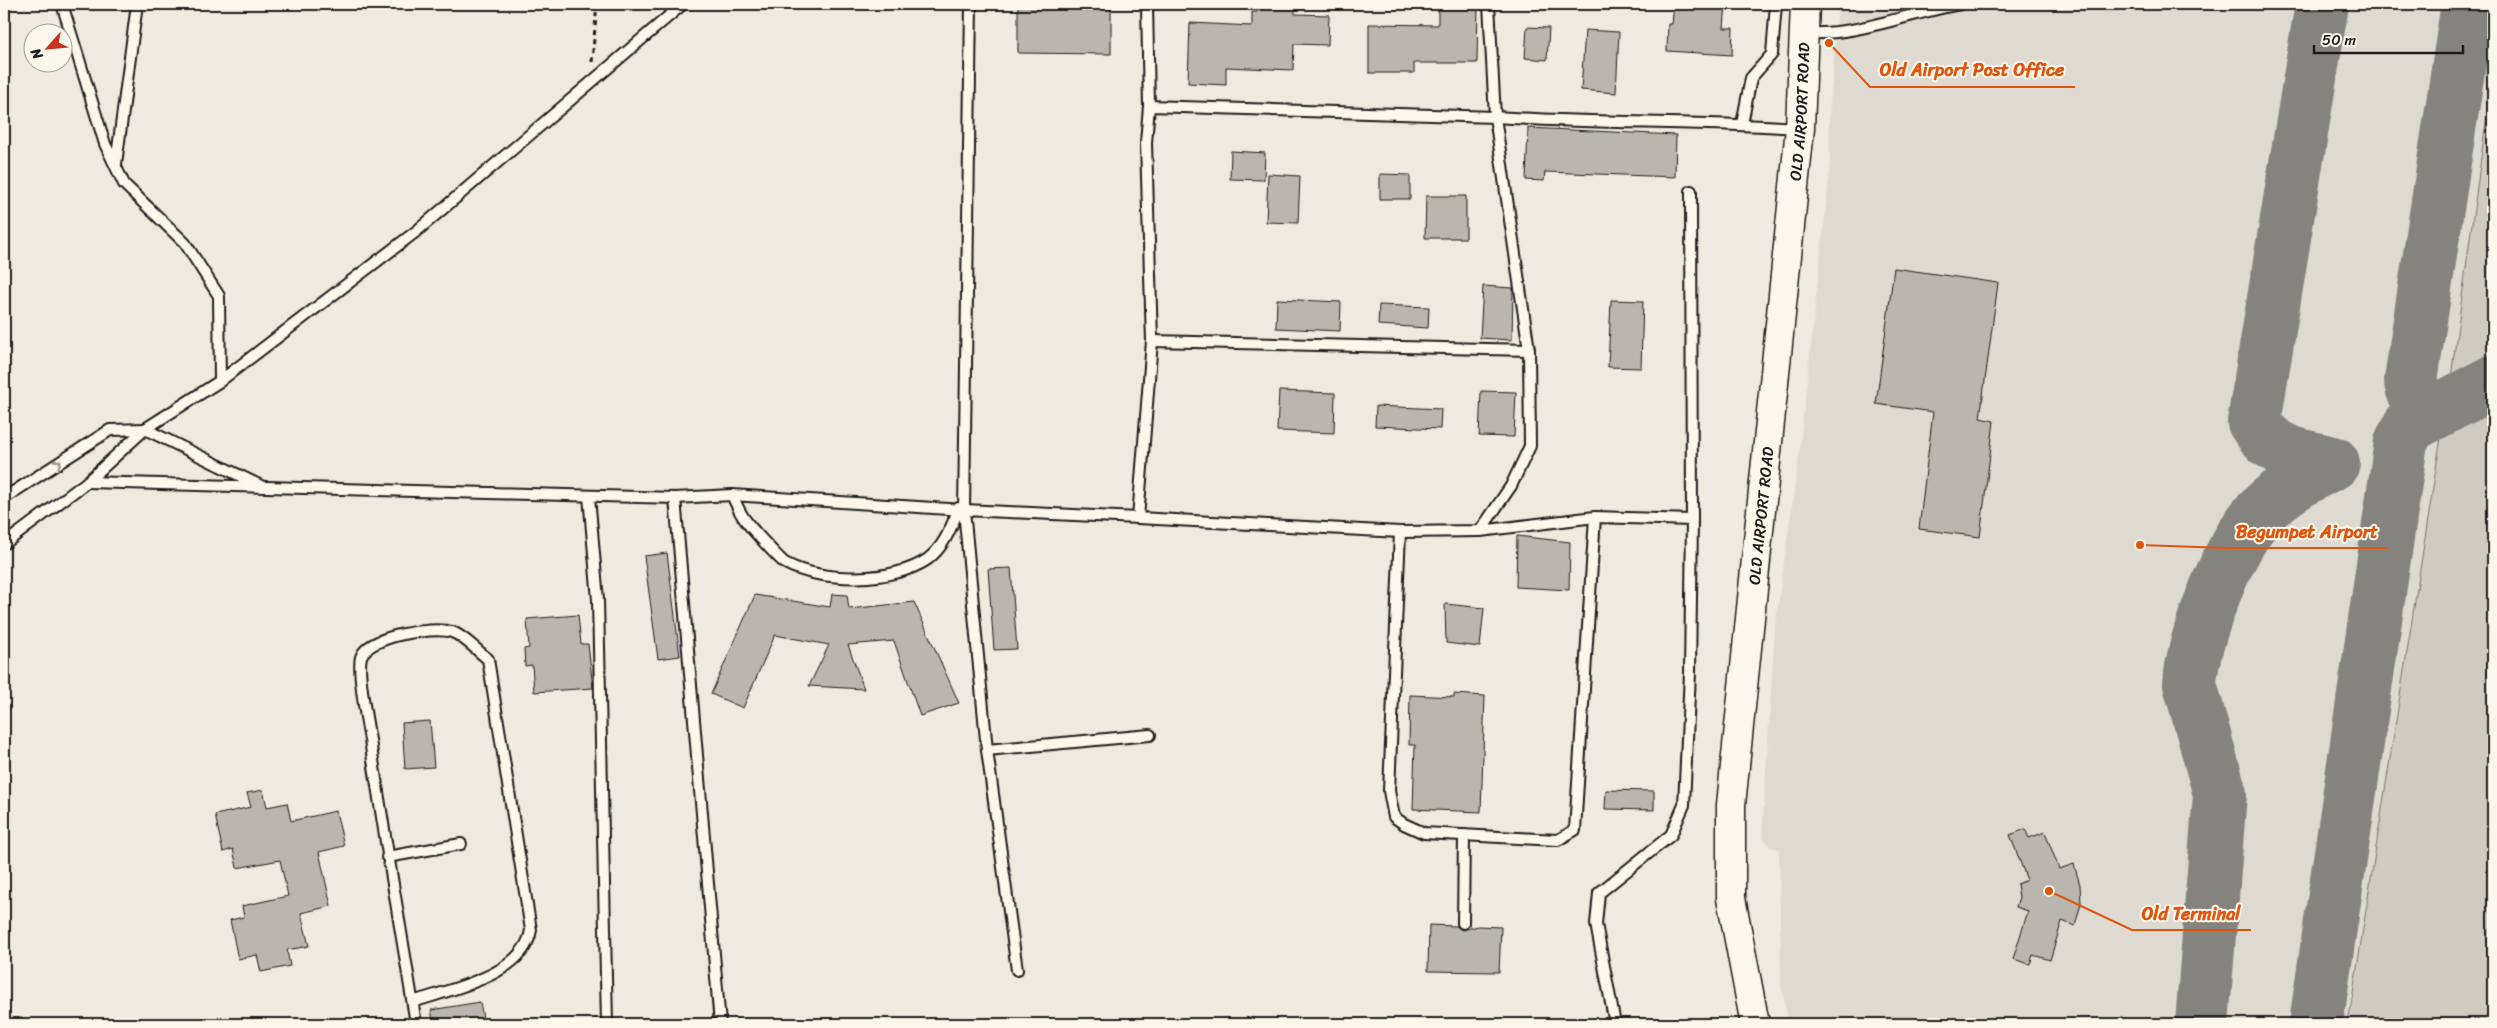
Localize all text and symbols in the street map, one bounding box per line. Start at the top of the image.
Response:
north arrow [22,22,72,72]
scale bar [2314,22,2463,54]
text: 50 m [2322,27,2357,53]
street label: OLD AIRPORT ROAD [1780,42,1818,182]
text: N [23,43,51,65]
callout: Old Airport Post Office [1870,54,2075,87]
text: Old Airport Post Office [1880,54,2065,86]
street label: OLD AIRPORT ROAD [1739,445,1782,586]
one-way arrow [53,460,62,470]
callout: Begumpet Airport [2226,515,2388,548]
text: Begumpet Airport [2236,516,2378,548]
callout: Old Terminal [2132,897,2251,930]
text: Old Terminal [2142,898,2241,930]

